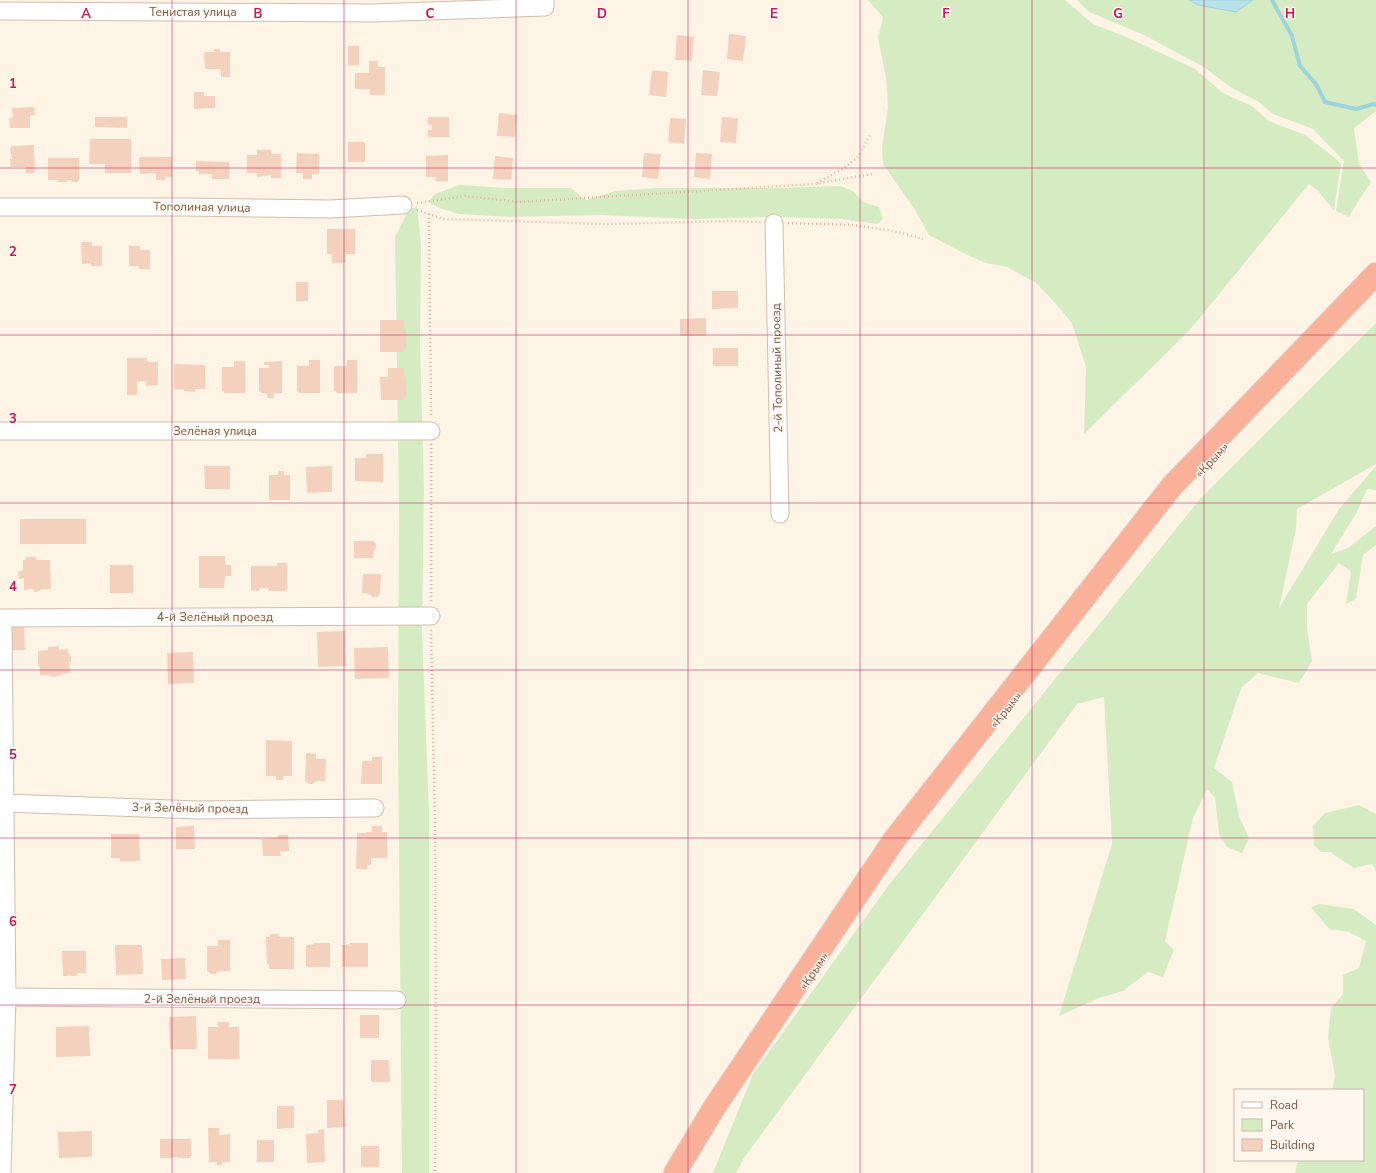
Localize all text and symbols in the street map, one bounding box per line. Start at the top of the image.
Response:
street label: Тенистая улица [149,4,237,20]
text: A [81,5,91,23]
text: B [254,5,263,23]
text: C [426,5,435,23]
text: D [597,5,607,23]
text: E [770,5,778,23]
text: F [942,5,950,23]
text: G [1113,5,1123,23]
text: H [1285,5,1295,23]
text: 1 [9,75,17,93]
street label: Тополиная улица [153,198,251,216]
text: 2 [9,243,17,261]
street label: 2-й Тополиный проезд [768,303,786,433]
text: 3 [9,410,17,428]
street label: Зелёная улица [173,423,257,439]
street label: «Крым» [1192,439,1232,481]
text: 4 [9,578,17,596]
street label: 4-й Зелёный проезд [157,609,273,625]
street label: «Крым» [987,689,1025,731]
text: 5 [9,746,17,764]
street label: 3-й Зелёный проезд [132,799,248,817]
text: 6 [9,913,17,931]
street label: «Крым» [796,949,832,993]
street label: 2-й Зелёный проезд [144,991,260,1007]
text: 7 [9,1081,17,1099]
legend [1234,1089,1364,1161]
text: Road [1270,1097,1298,1113]
text: Park [1270,1117,1295,1133]
text: Building [1270,1137,1315,1153]

